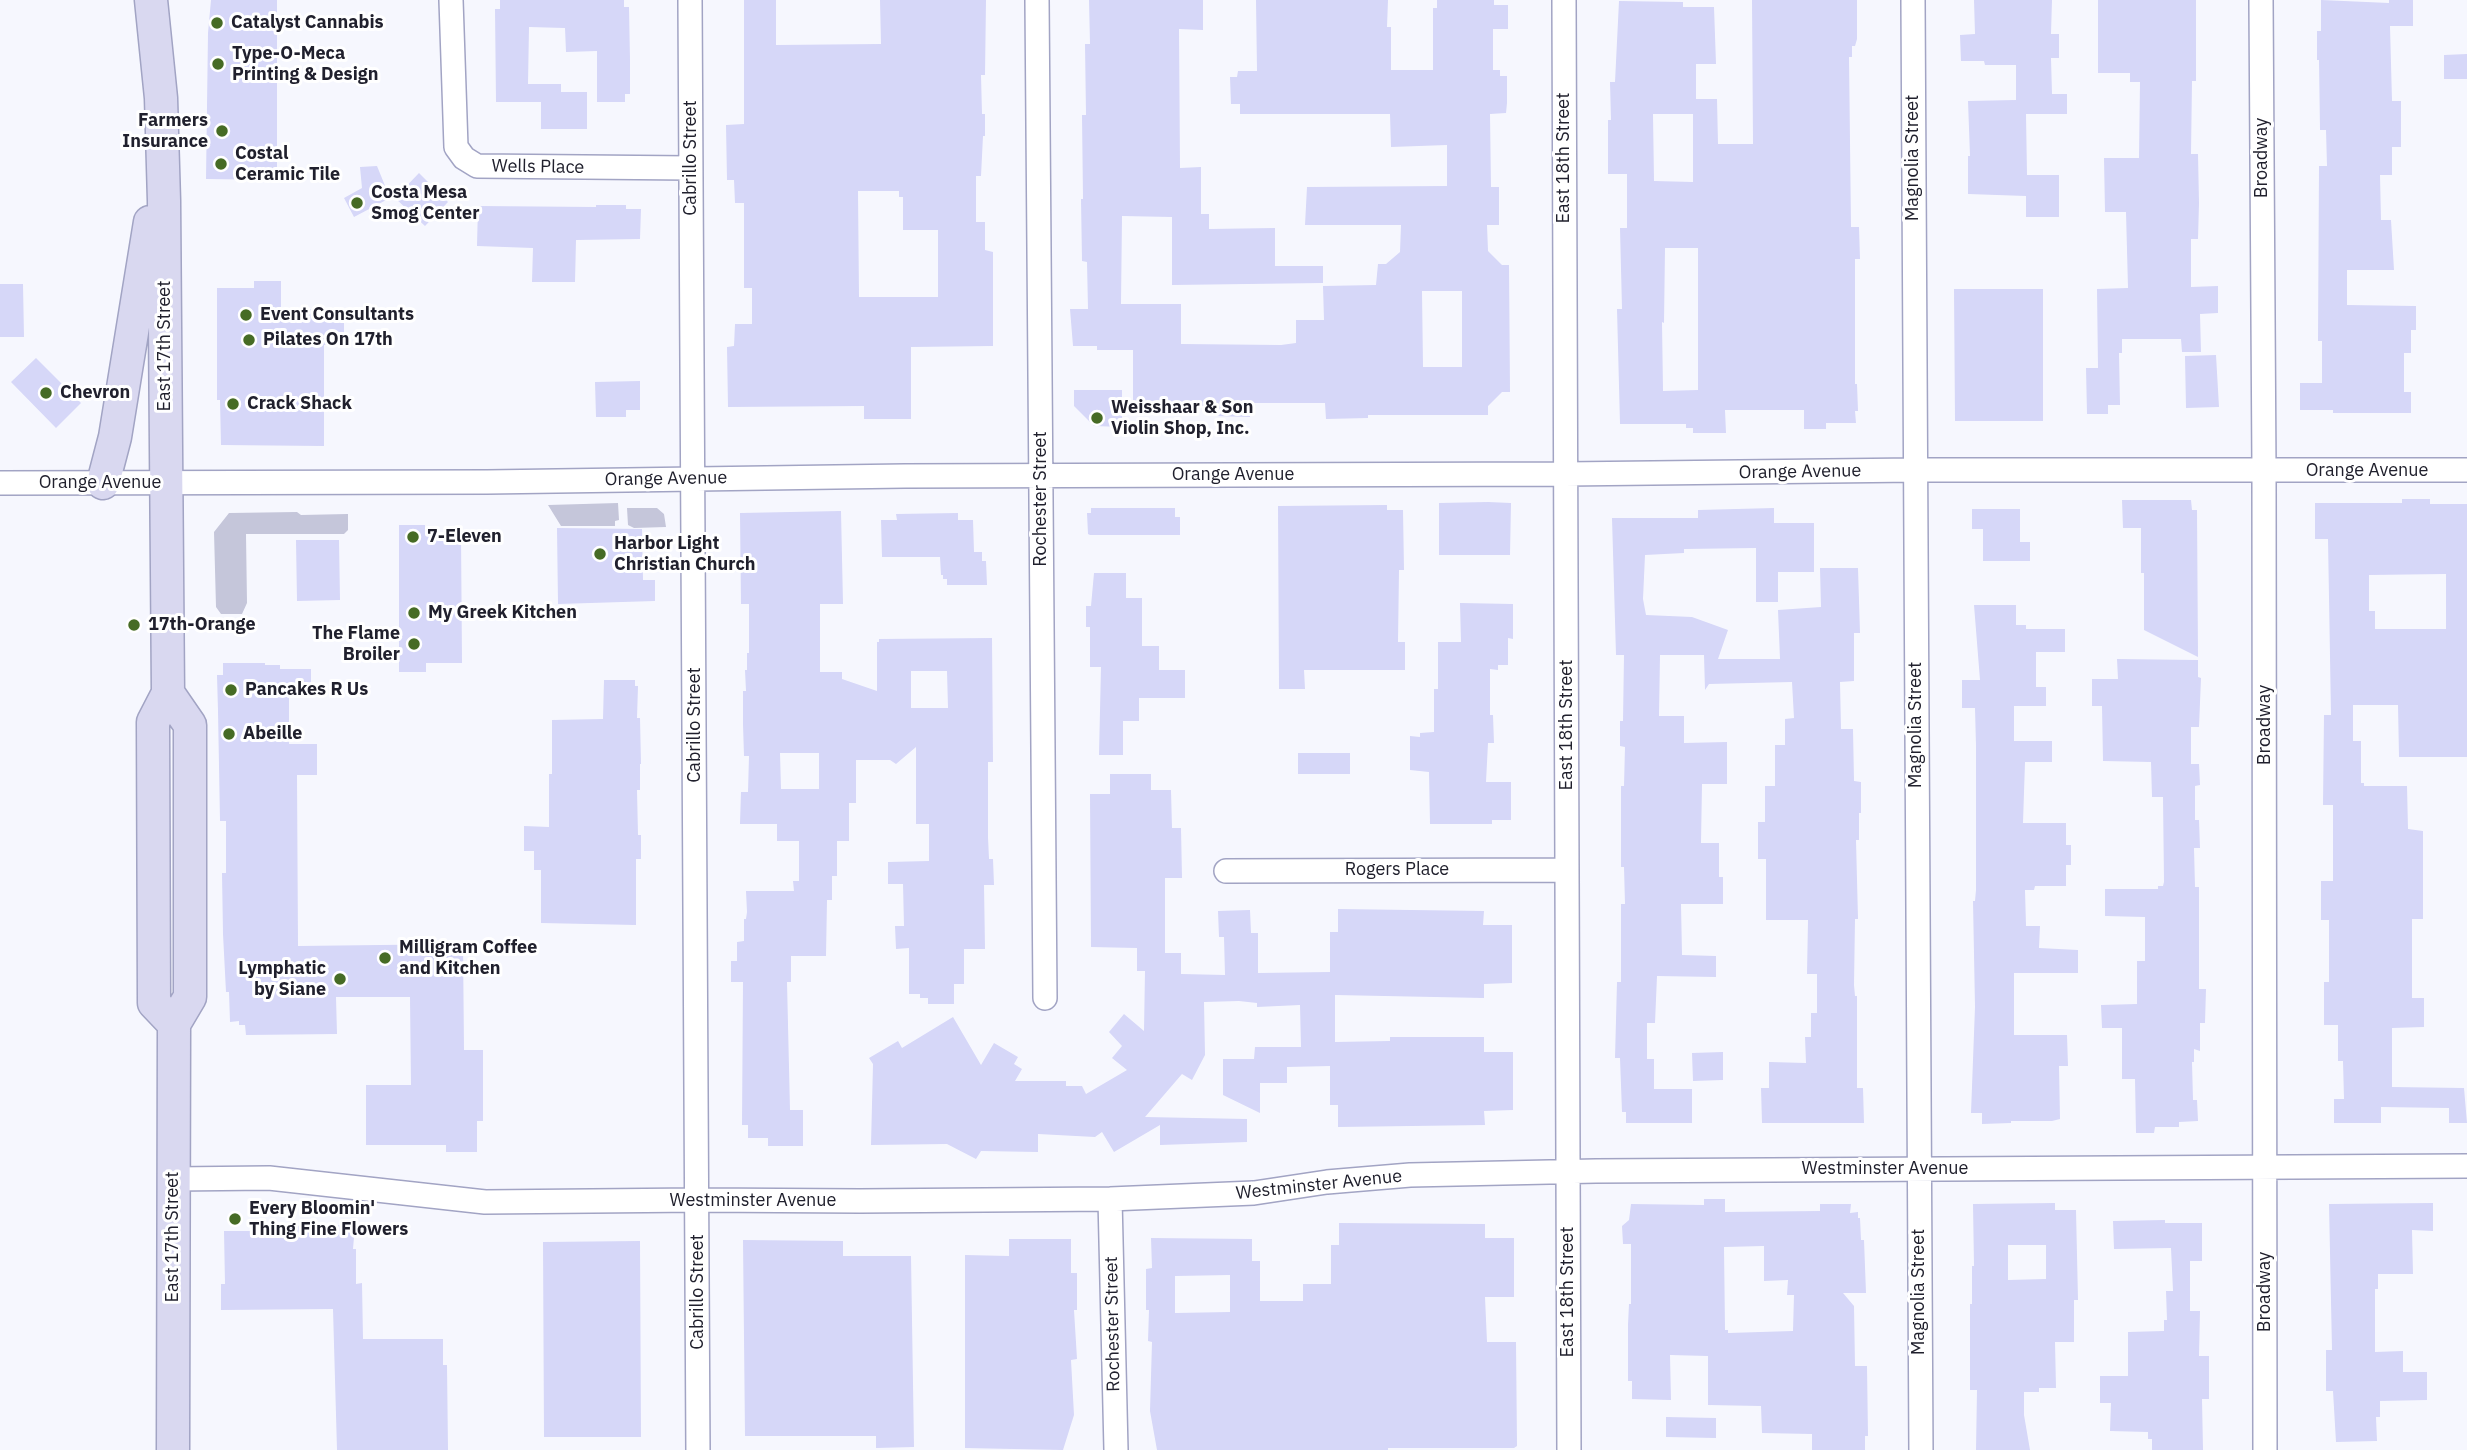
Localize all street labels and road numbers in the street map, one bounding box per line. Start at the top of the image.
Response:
street label: East 18th Street [1553,92,1575,224]
street label: Magnolia Street [1902,95,1924,221]
street label: Cabrillo Street [680,100,702,216]
street label: Broadway [2251,118,2273,198]
street label: Wells Place [492,155,584,179]
street label: East 17th Street [154,280,176,412]
street label: Rochester Street [1030,431,1052,567]
street label: Orange Avenue [1738,460,1862,484]
street label: Orange Avenue [2306,460,2428,482]
street label: Orange Avenue [1172,464,1294,486]
street label: Orange Avenue [604,467,728,491]
street label: Orange Avenue [39,472,161,494]
street label: East 18th Street [1556,659,1578,791]
street label: Magnolia Street [1905,662,1927,788]
street label: Cabrillo Street [684,667,706,783]
street label: Broadway [2254,685,2276,765]
street label: Rogers Place [1345,859,1449,881]
street label: Westminster Avenue [1802,1158,1968,1180]
street label: Westminster Avenue [1235,1166,1403,1204]
street label: East 17th Street [162,1171,184,1303]
street label: Westminster Avenue [670,1190,836,1212]
street label: East 18th Street [1557,1226,1579,1358]
street label: Magnolia Street [1908,1229,1930,1355]
street label: Cabrillo Street [687,1234,709,1350]
street label: Broadway [2254,1252,2276,1332]
street label: Rochester Street [1101,1256,1125,1392]

